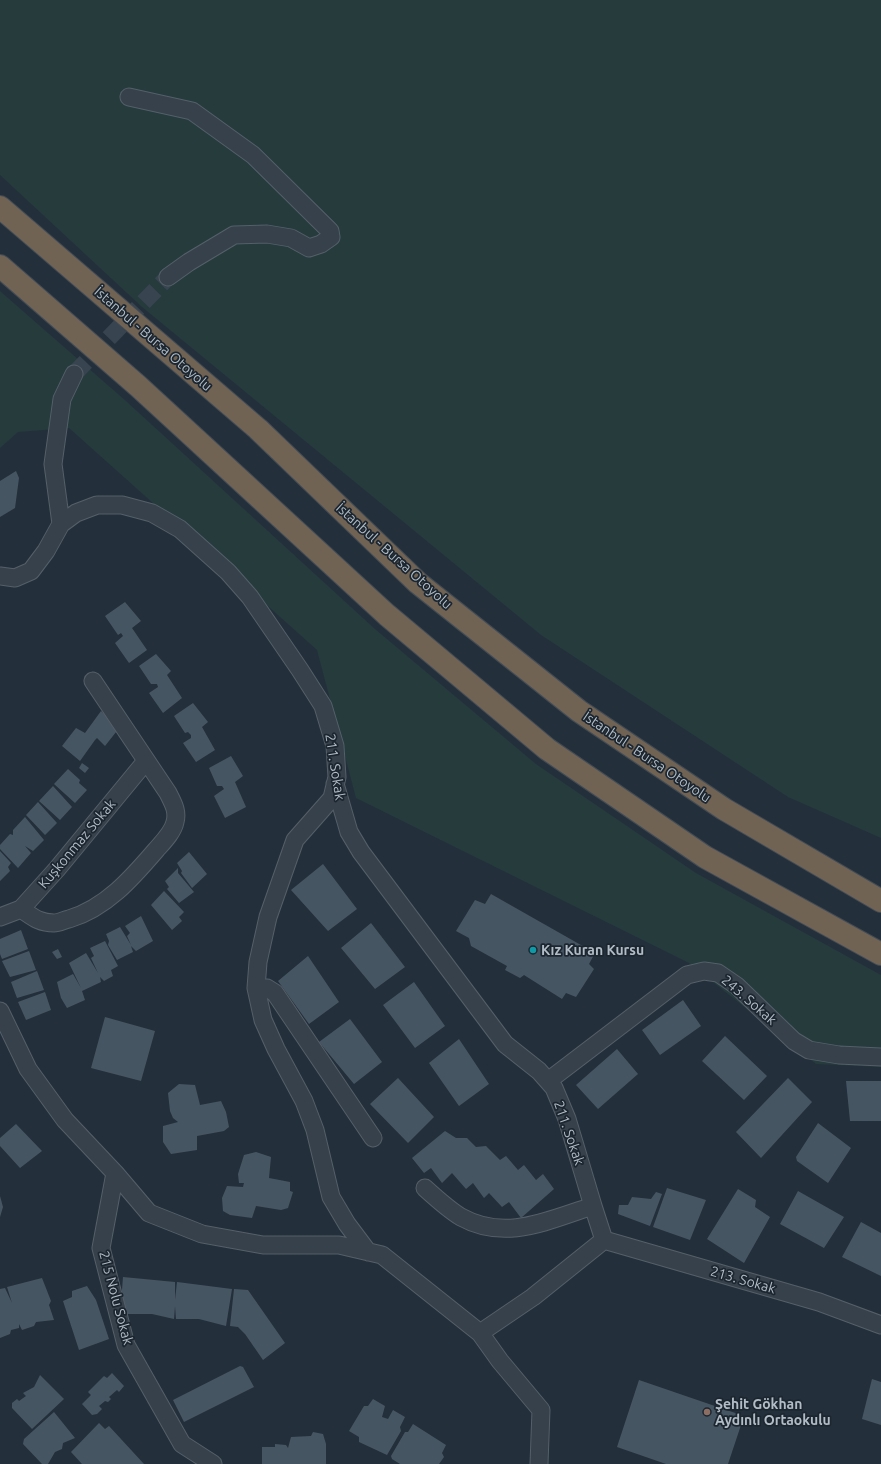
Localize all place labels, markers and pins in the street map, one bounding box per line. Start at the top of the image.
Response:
place label: Kız Kuran Kursu [541,942,644,958]
marker: Kız Kuran Kursu [528,945,538,955]
place label: Şehit Gökhan Aydınlı Ortaokulu [715,1396,831,1428]
marker: Şehit Gökhan Aydınlı Ortaokulu [702,1407,712,1417]

